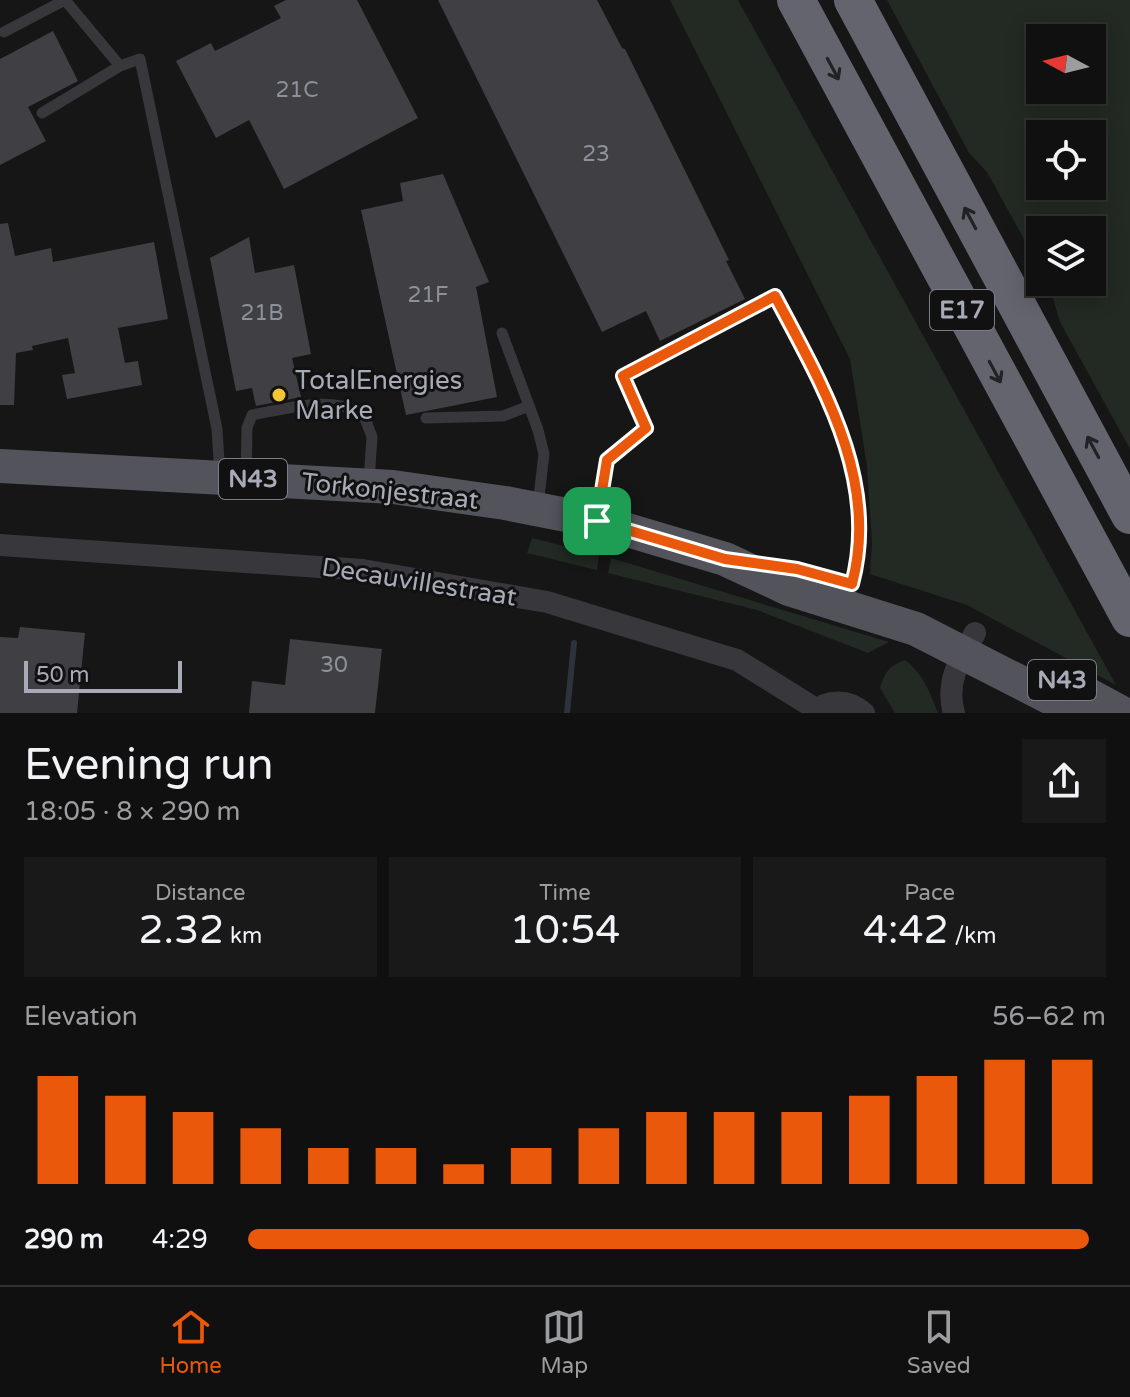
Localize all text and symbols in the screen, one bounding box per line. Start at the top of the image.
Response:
north arrow [1026,24,1106,104]
map controls [1026,24,1106,296]
one-way arrow [826,56,841,80]
house number: 21C [276,77,318,103]
button: locate [1026,120,1106,200]
house number: 23 [582,141,610,167]
one-way arrow [961,206,977,230]
button: layers [1026,216,1106,296]
house number: 21F [407,282,449,308]
road number: E17 [930,290,994,330]
house number: 21B [241,300,283,326]
one-way arrow [988,360,1004,383]
place label: TotalEnergies Marke [295,365,462,426]
marker: TotalEnergies Marke [270,386,288,404]
one-way arrow [1084,436,1100,459]
road number: N43 [219,459,287,499]
street label: Torkonjestraat [300,466,480,516]
pin [563,487,631,555]
icon: arrive [575,499,619,543]
street label: Decauvillestraat [319,551,519,613]
house number: 30 [320,652,348,678]
scale bar [24,657,182,693]
road number: N43 [1028,660,1096,700]
text: 50 m [36,662,90,688]
text: Evening run [24,739,273,792]
button: share [1022,739,1106,823]
text: 18:05 · 8 × 290 m [24,796,240,827]
text: Distance [155,880,246,906]
text: Time [539,880,591,906]
text: Pace [904,880,955,906]
text: 2.32 [138,906,224,954]
text: 10:54 [510,906,620,954]
text: 4:42 [863,906,949,954]
text: km [224,923,262,949]
text: /km [949,923,996,949]
text: Elevation [24,1001,138,1032]
text: 56–62 m [992,1001,1106,1032]
text: 290 m [24,1224,104,1255]
text: 4:29 [152,1224,208,1255]
tab: Home [159,1305,222,1379]
tab: Map [541,1305,588,1379]
tab: Saved [907,1305,971,1379]

